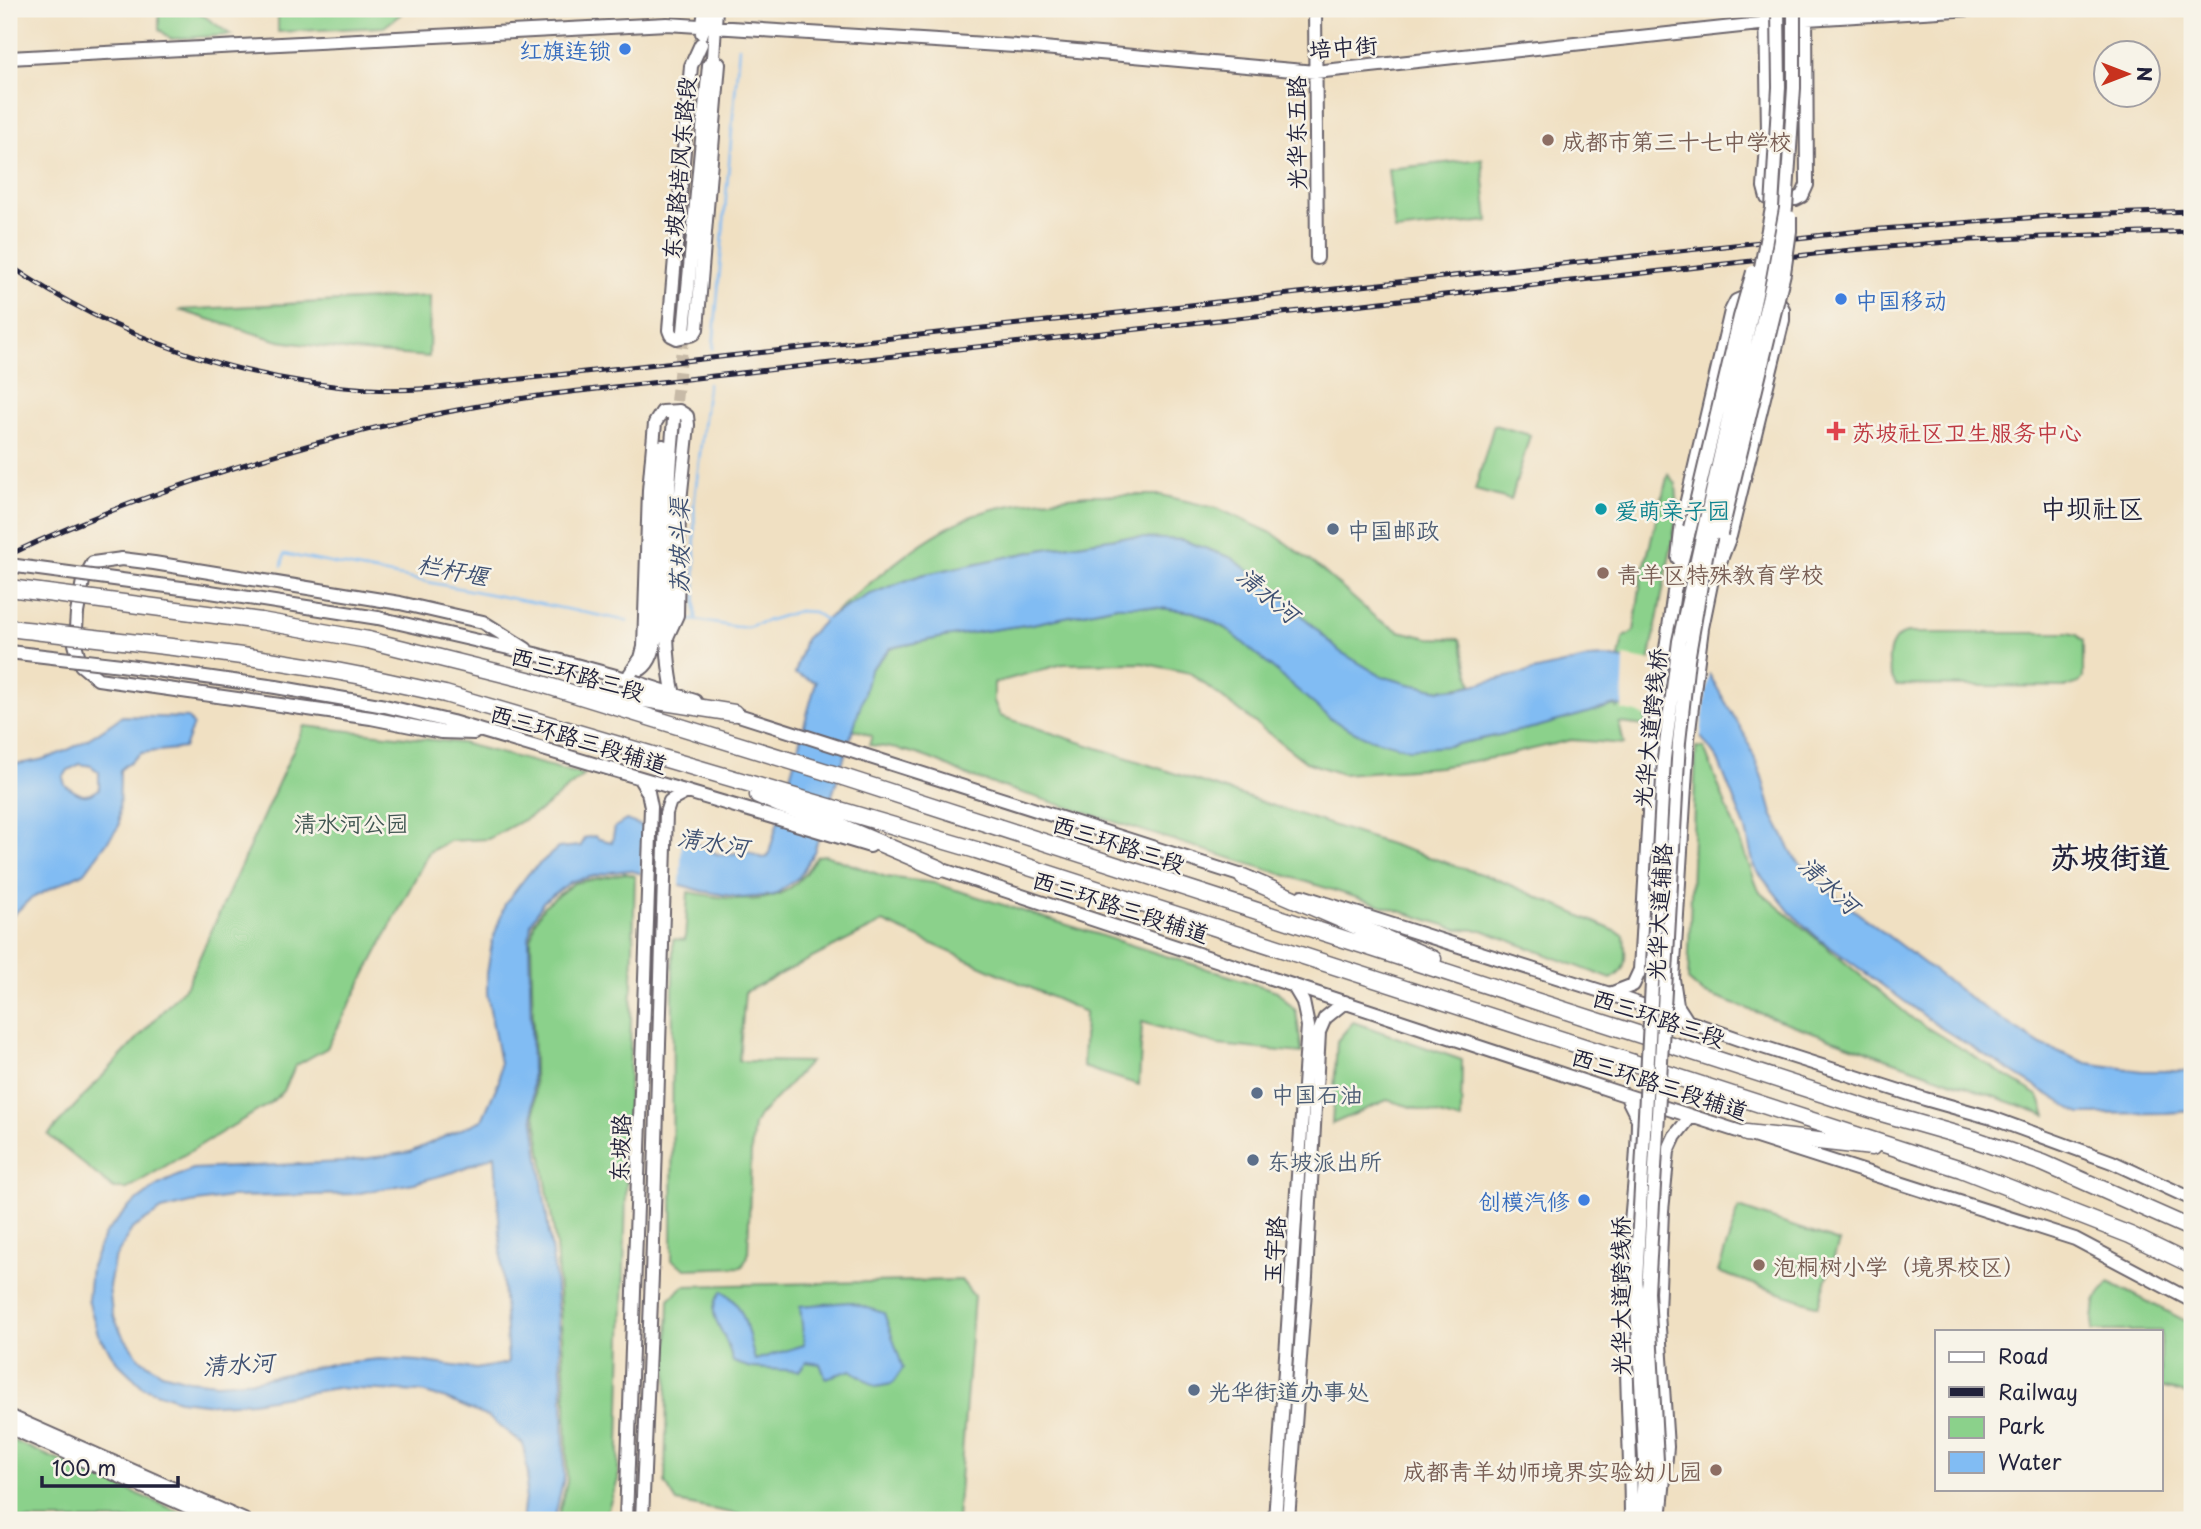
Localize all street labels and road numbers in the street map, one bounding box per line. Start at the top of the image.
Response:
street label: 培中街 [1307,26,1379,66]
street label: 东坡路培风东路段 [653,75,703,261]
street label: 光华东五路 [1278,76,1313,191]
street label: 西三环路三段 [507,637,649,709]
street label: 光华大道跨线桥 [1623,646,1675,810]
street label: 西三环路三段辅道 [486,694,672,782]
street label: 西三环路三段 [1048,805,1190,881]
street label: 光华大道辅路 [1637,842,1679,982]
street label: 西三环路三段辅道 [1028,861,1214,951]
street label: 西三环路三段 [1588,979,1730,1055]
street label: 西三环路三段辅道 [1567,1038,1753,1128]
street label: 东坡路 [600,1113,638,1183]
street label: 玉宇路 [1253,1214,1293,1286]
street label: 光华大道跨线桥 [1602,1216,1637,1377]

